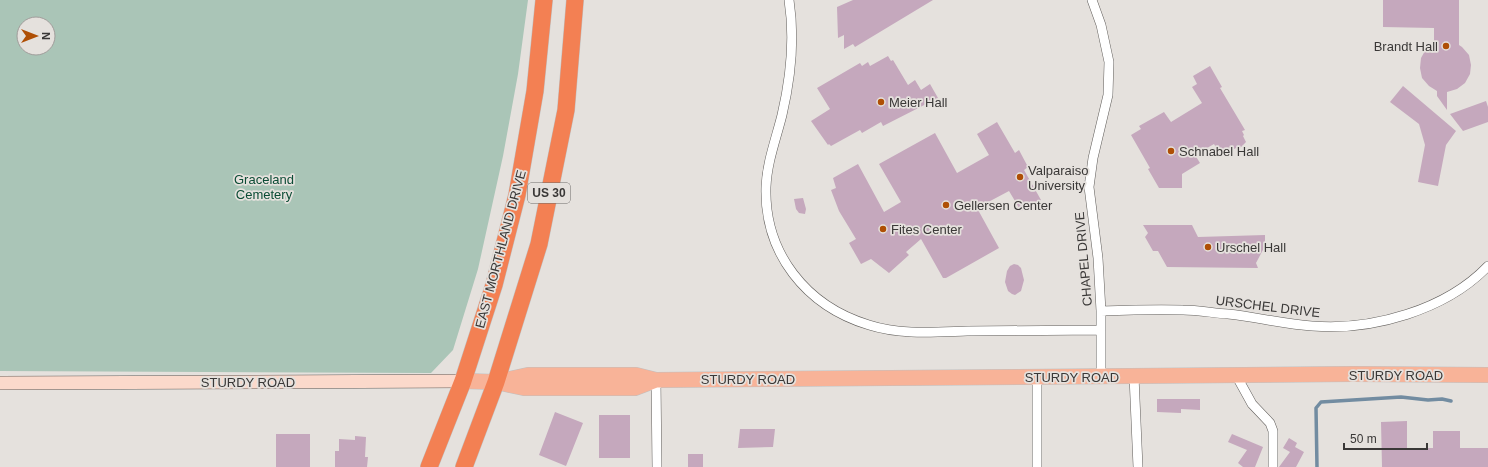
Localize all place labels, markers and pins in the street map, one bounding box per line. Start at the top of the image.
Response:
place label: Brandt Hall [1374,39,1438,54]
marker: Brandt Hall [1441,41,1451,51]
place label: Meier Hall [889,95,948,110]
marker: Meier Hall [876,97,886,107]
place label: Schnabel Hall [1179,144,1259,159]
marker: Schnabel Hall [1166,146,1176,156]
place label: Valparaiso University [1028,163,1088,193]
marker: Valparaiso University [1015,172,1025,182]
place label: Gellersen Center [954,198,1053,213]
marker: Gellersen Center [941,200,951,210]
place label: Fites Center [891,222,962,237]
marker: Fites Center [878,224,888,234]
place label: Urschel Hall [1216,240,1286,255]
marker: Urschel Hall [1203,242,1213,252]

